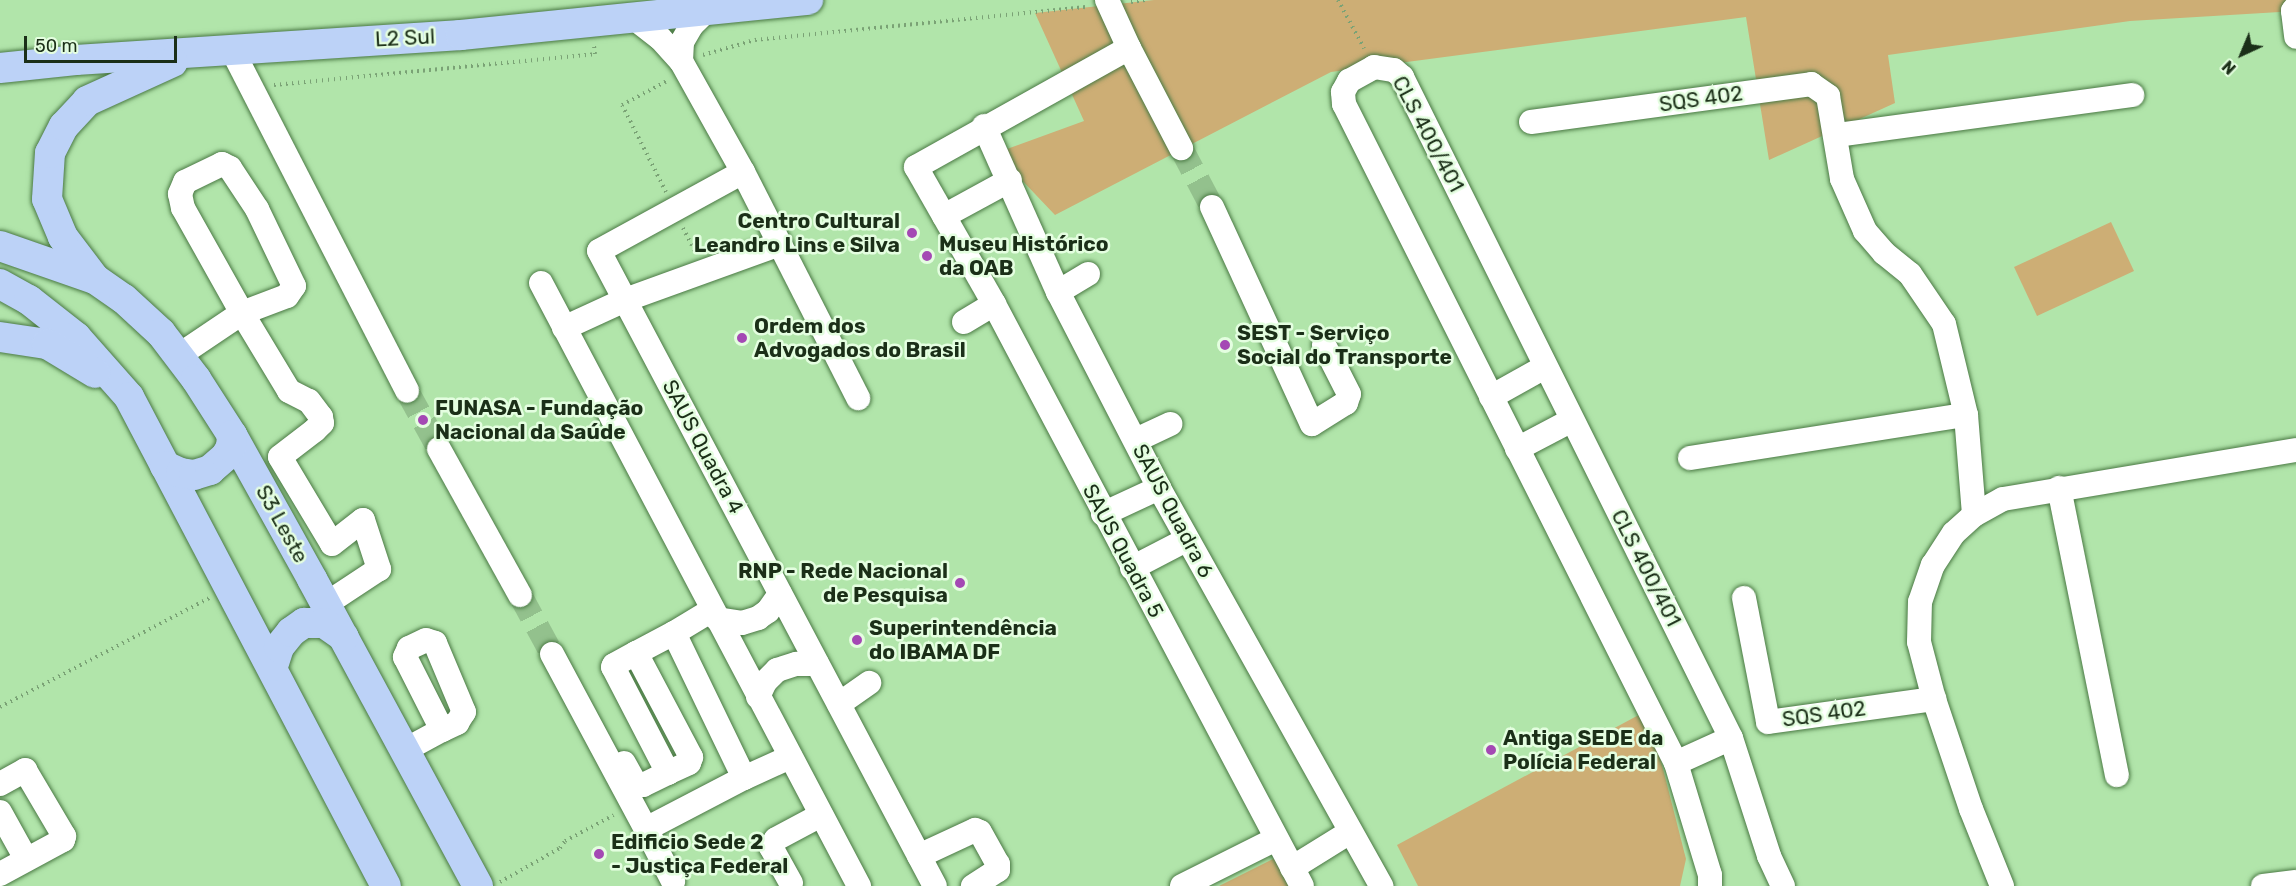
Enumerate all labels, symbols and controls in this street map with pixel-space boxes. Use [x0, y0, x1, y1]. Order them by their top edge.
scale bar [27, 24, 180, 62]
street label: L2 Sul [374, 24, 436, 52]
north arrow [2212, 24, 2272, 84]
text: 50 m [35, 35, 78, 57]
text: N [2218, 56, 2240, 78]
street label: CLS 400/401 [1387, 72, 1469, 196]
street label: SQS 402 [1658, 81, 1744, 117]
place label: Centro Cultural Leandro Lins e Silva [694, 208, 900, 258]
marker: Centro Cultural Leandro Lins e Silva [905, 226, 919, 240]
place label: Museu Histórico da OAB [939, 231, 1108, 281]
marker: Museu Histórico da OAB [920, 249, 934, 263]
place label: Ordem dos Advogados do Brasil [754, 313, 966, 363]
place label: SEST - Serviço Social do Transporte [1237, 320, 1452, 370]
marker: Ordem dos Advogados do Brasil [735, 331, 749, 345]
marker: SEST - Serviço Social do Transporte [1218, 338, 1232, 352]
street label: SAUS Quadra 4 [657, 376, 749, 518]
place label: FUNASA - Fundação Nacional da Saúde [435, 395, 644, 445]
marker: FUNASA - Fundação Nacional da Saúde [416, 413, 430, 427]
street label: SAUS Quadra 6 [1127, 440, 1219, 582]
street label: SAUS Quadra 5 [1077, 480, 1169, 622]
street label: S3 Leste [250, 481, 314, 567]
street label: CLS 400/401 [1606, 505, 1686, 631]
place label: RNP - Rede Nacional de Pesquisa [738, 558, 948, 608]
marker: RNP - Rede Nacional de Pesquisa [953, 576, 967, 590]
place label: Superintendência do IBAMA DF [869, 615, 1057, 665]
marker: Superintendência do IBAMA DF [850, 633, 864, 647]
street label: SQS 402 [1781, 696, 1867, 732]
place label: Antiga SEDE da Polícia Federal [1503, 725, 1663, 775]
marker: Antiga SEDE da Polícia Federal [1484, 743, 1498, 757]
place label: Edificio Sede 2 - Justiça Federal [611, 829, 788, 879]
marker: Edificio Sede 2 - Justiça Federal [592, 847, 606, 861]

